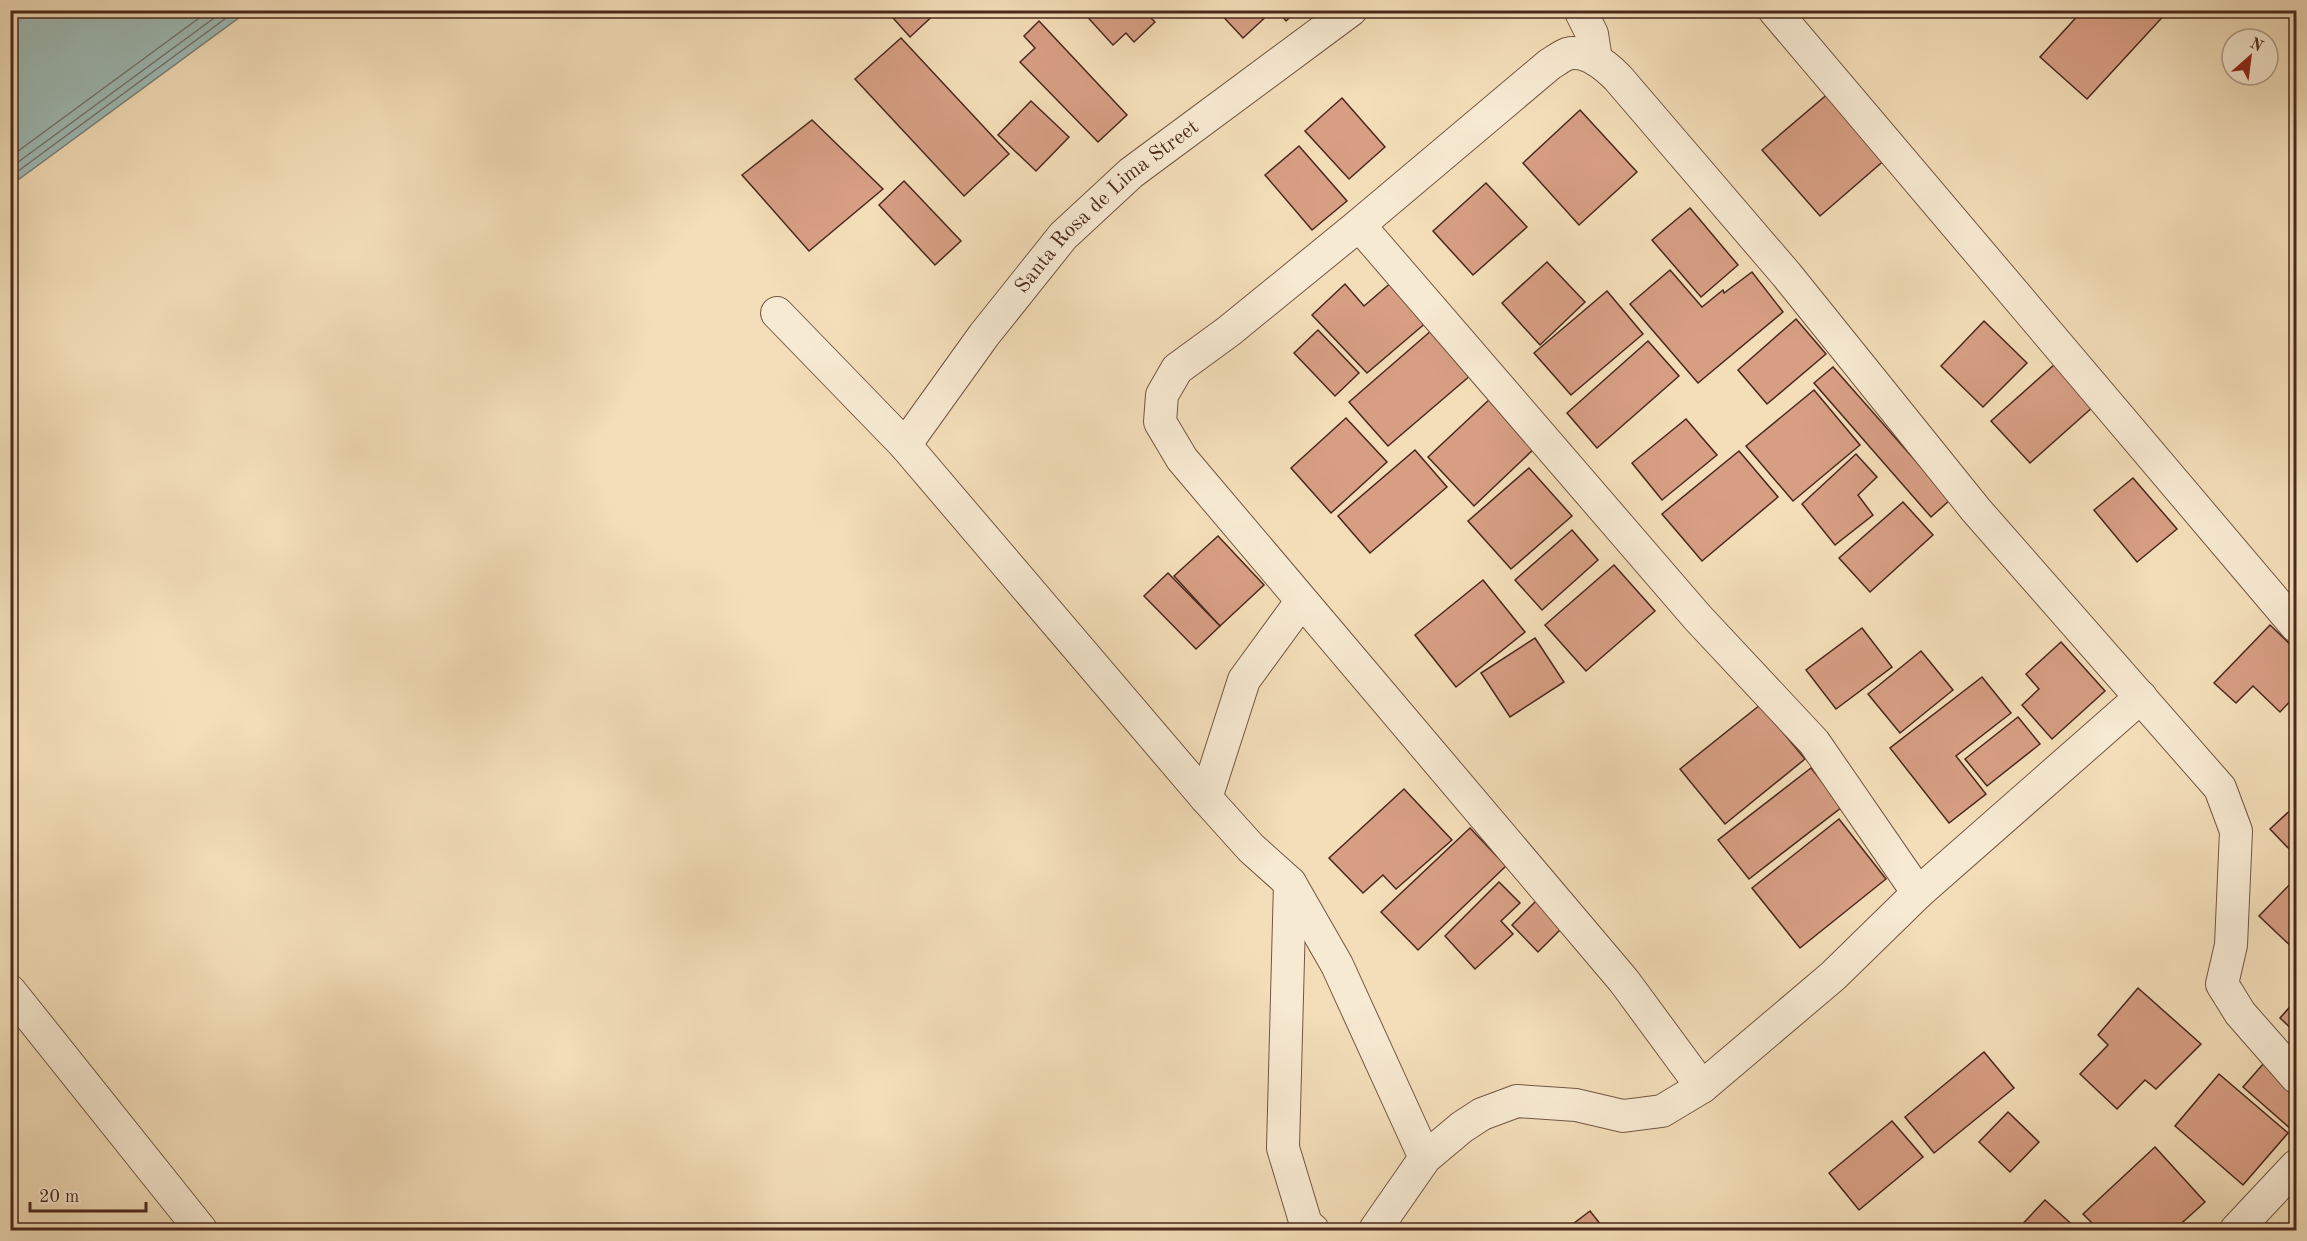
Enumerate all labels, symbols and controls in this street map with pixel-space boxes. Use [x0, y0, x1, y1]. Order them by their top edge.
north arrow [2220, 27, 2280, 87]
text: N [2247, 36, 2266, 56]
street label: Santa Rosa de Lima Street [1011, 116, 1203, 297]
scale bar [30, 1175, 146, 1213]
text: 20 m [39, 1188, 79, 1206]

